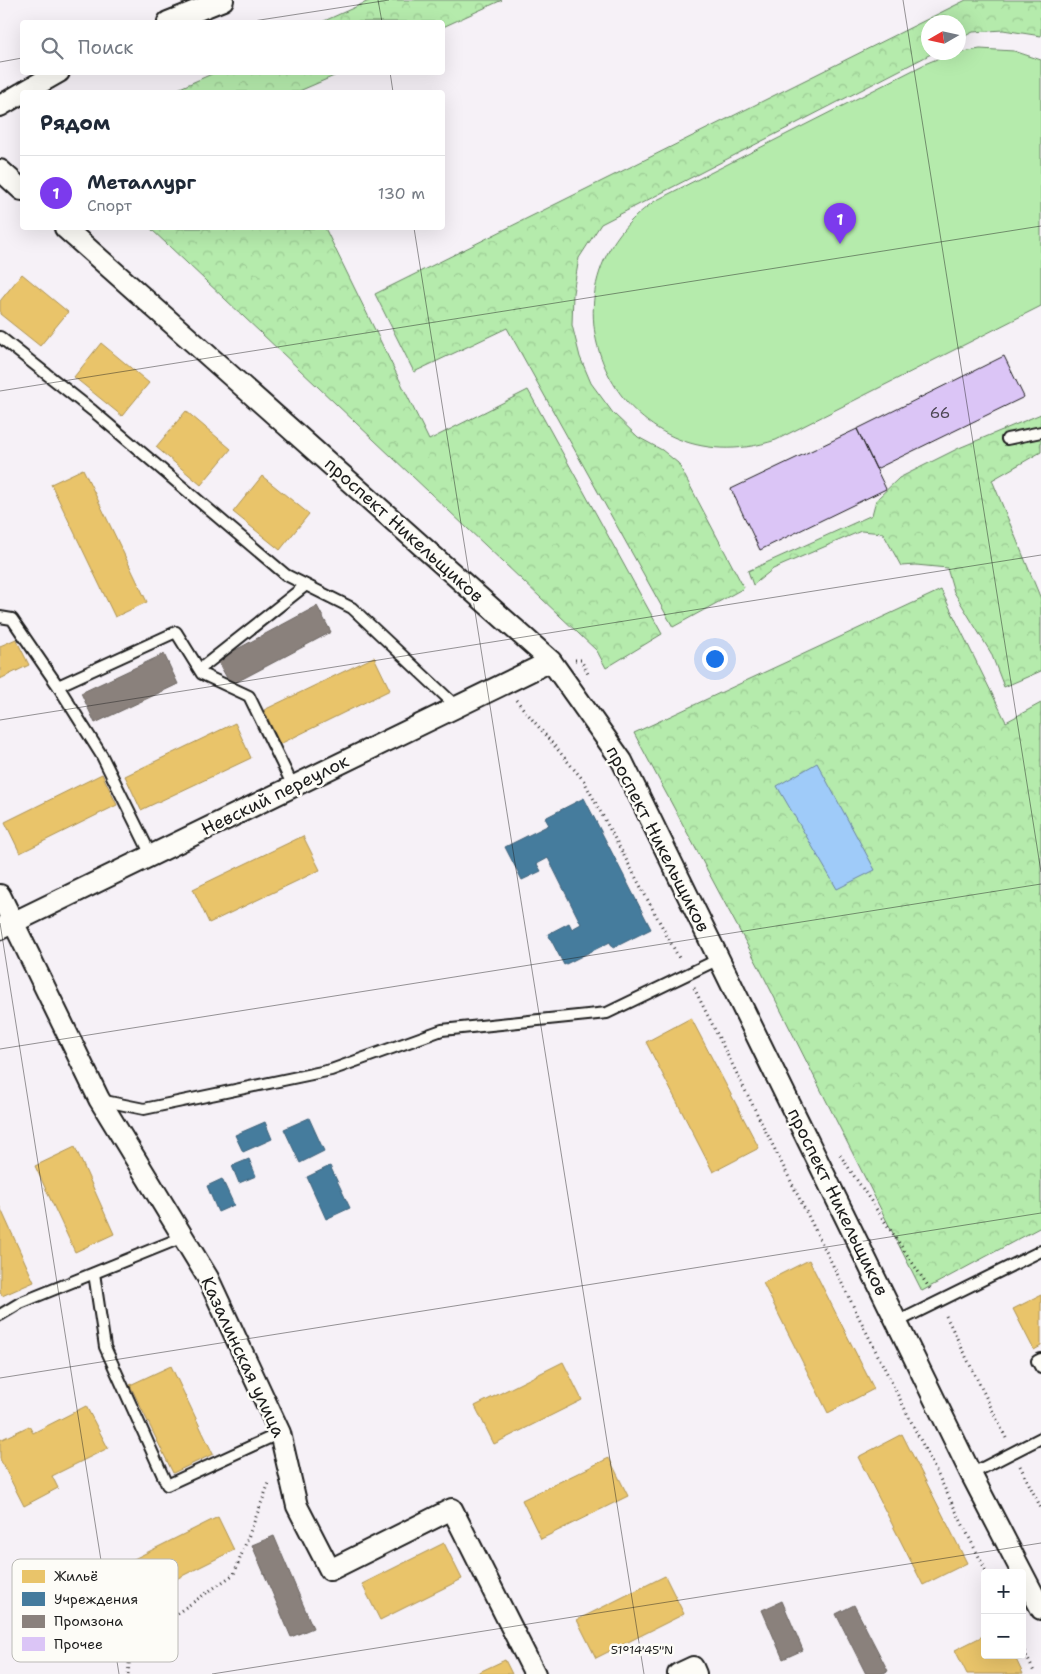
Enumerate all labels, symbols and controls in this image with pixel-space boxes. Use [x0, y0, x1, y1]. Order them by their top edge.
north arrow [921, 15, 966, 60]
search box [20, 20, 445, 75]
icon: search [38, 34, 66, 62]
text: Поиск [78, 35, 133, 60]
text: Рядом [40, 109, 110, 137]
text: Металлург [87, 170, 196, 195]
text: 1 [52, 183, 60, 204]
text: 130 m [378, 183, 425, 204]
text: Спорт [87, 195, 132, 216]
pin: 1 [824, 203, 856, 244]
house number: 66 [930, 403, 950, 423]
street label: проспект Никельщиков [319, 452, 489, 608]
your location [702, 646, 728, 672]
street label: проспект Никельщиков [601, 742, 715, 936]
street label: Невский переулок [197, 749, 353, 841]
street label: проспект Никельщиков [782, 1104, 894, 1300]
street label: Казалинская улица [195, 1273, 291, 1441]
legend [12, 1559, 178, 1662]
text: Жильё [54, 1567, 98, 1585]
map controls [981, 1569, 1026, 1659]
button: + [981, 1569, 1026, 1614]
text: Учреждения [54, 1590, 138, 1608]
text: Промзона [54, 1612, 123, 1630]
button: − [981, 1614, 1026, 1659]
text: Прочее [54, 1635, 103, 1653]
text: 51°14'45"N [611, 1642, 673, 1658]

